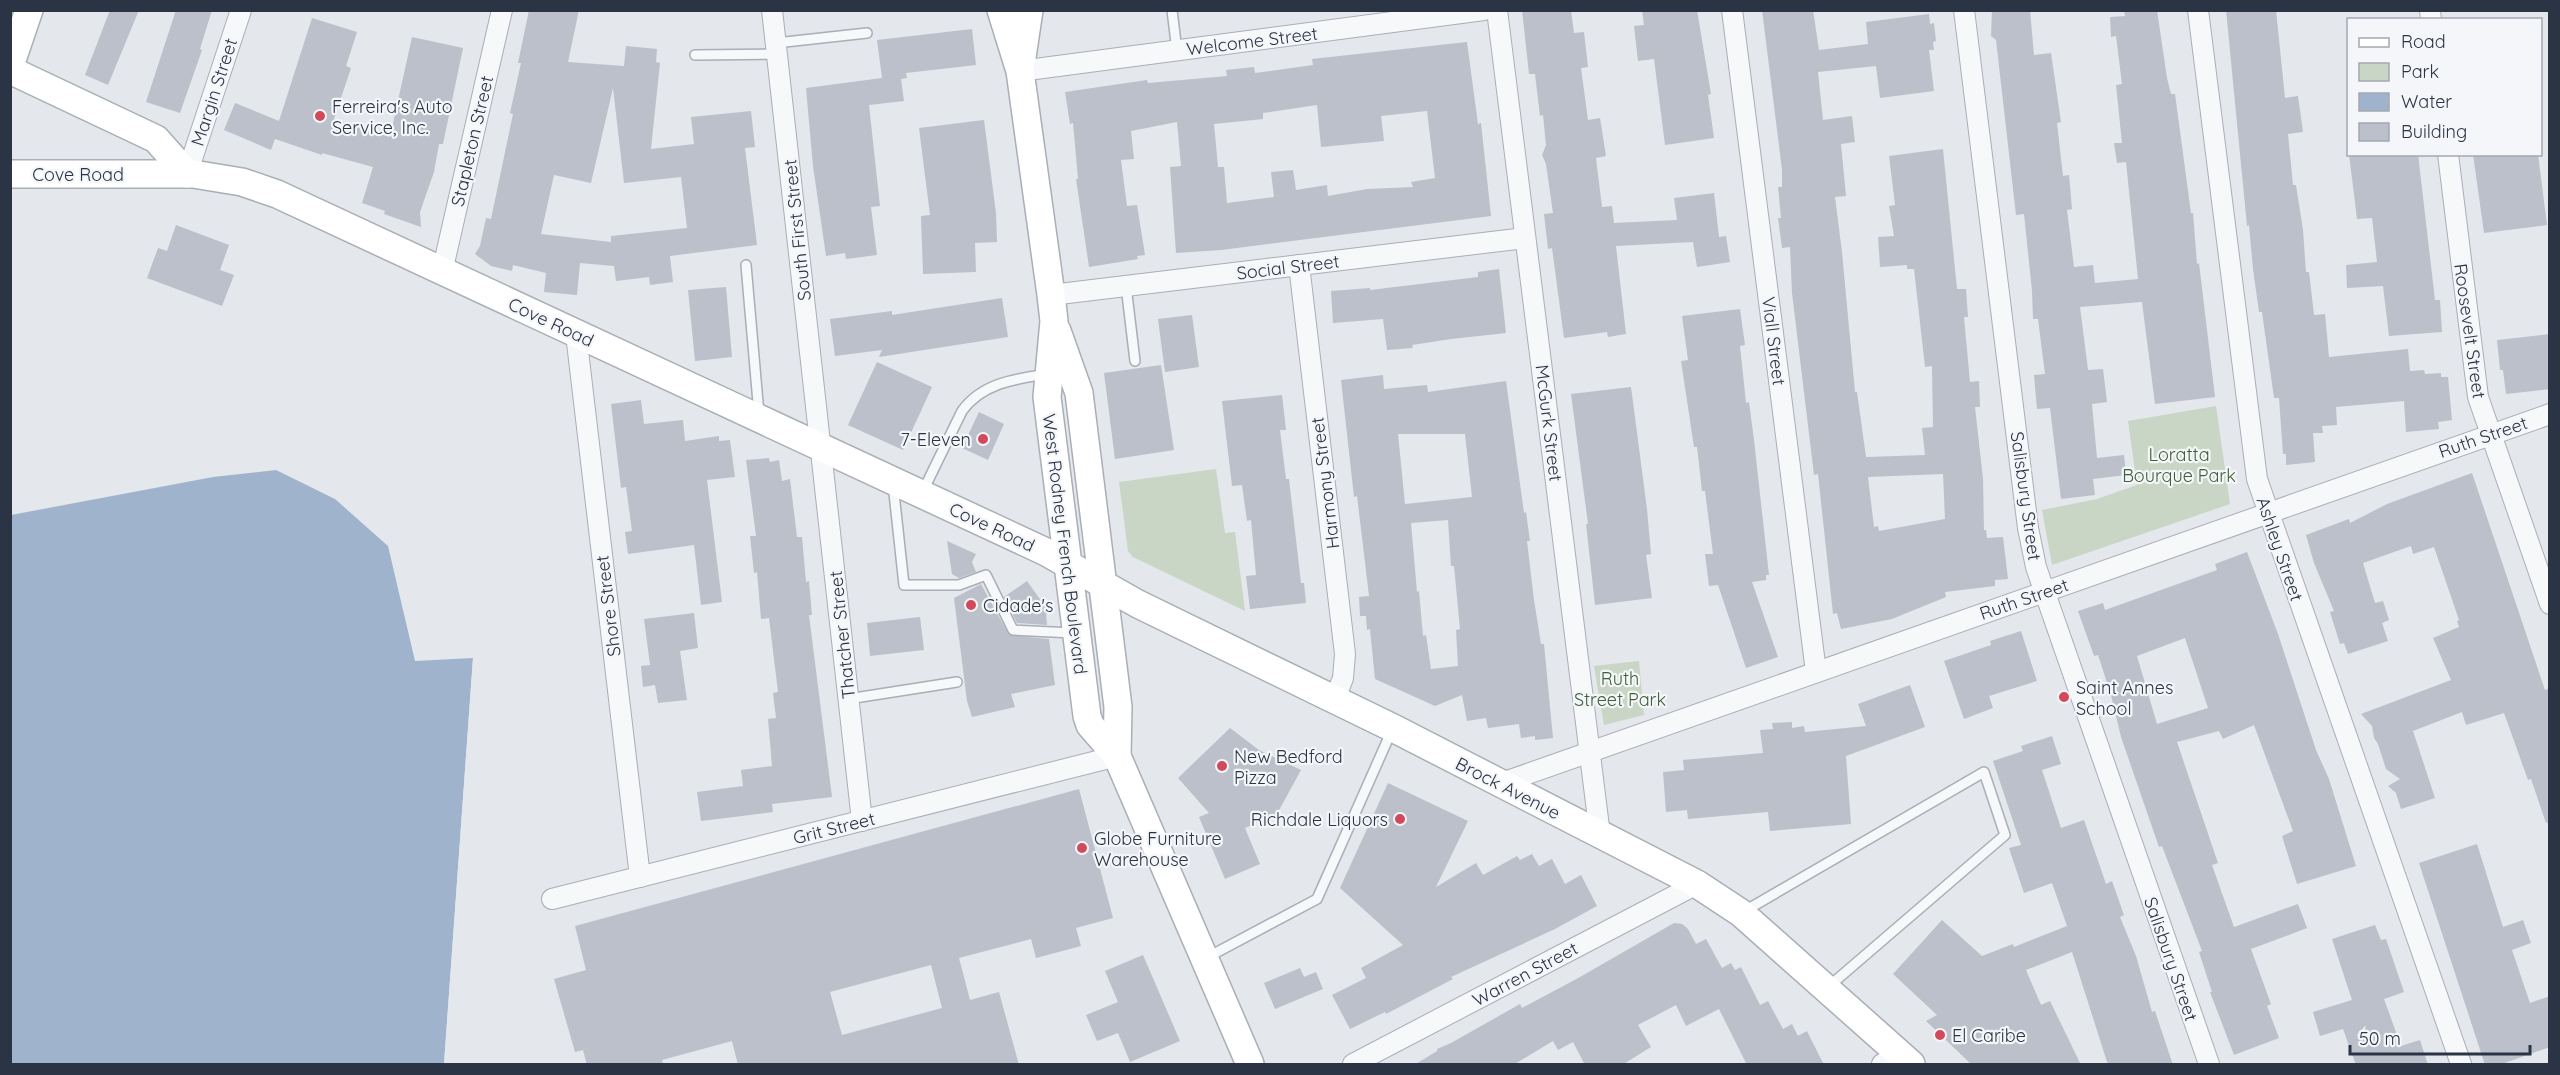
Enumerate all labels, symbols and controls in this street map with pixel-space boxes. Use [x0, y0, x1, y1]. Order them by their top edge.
legend [2347, 18, 2542, 156]
street label: Welcome Street [1185, 22, 1319, 60]
text: Road [2401, 30, 2446, 53]
street label: Margin Street [186, 35, 242, 149]
text: Park [2401, 60, 2439, 83]
street label: Stapleton Street [446, 73, 498, 209]
text: Water [2401, 90, 2452, 113]
place label: Ferreira's Auto Service, Inc. [332, 95, 453, 139]
marker: Ferreira's Auto Service, Inc. [313, 109, 327, 123]
text: Building [2401, 120, 2467, 143]
street label: South First Street [778, 158, 816, 302]
street label: Cove Road [32, 163, 124, 186]
street label: Social Street [1235, 249, 1341, 285]
street label: Roosevelt Street [2449, 262, 2491, 400]
street label: Cove Road [505, 292, 597, 352]
street label: Viall Street [1757, 295, 1791, 387]
street label: McGurk Street [1530, 363, 1568, 483]
street label: Ruth Street [2435, 411, 2531, 463]
street label: West Rodney French Boulevard [1038, 412, 1092, 676]
street label: Harmony Street [1305, 416, 1345, 550]
place label: 7-Eleven [900, 428, 971, 451]
street label: Salisbury Street [2006, 430, 2046, 562]
marker: 7-Eleven [976, 432, 990, 446]
park label: Loratta Bourque Park [2122, 443, 2236, 487]
street label: Ashley Street [2251, 494, 2309, 604]
street label: Cove Road [946, 497, 1038, 557]
street label: Shore Street [590, 554, 626, 658]
street label: Thatcher Street [824, 570, 860, 700]
street label: Ruth Street [1976, 573, 2072, 625]
place label: Cidade's [983, 594, 1053, 617]
marker: Cidade's [964, 598, 978, 612]
park label: Ruth Street Park [1574, 667, 1666, 711]
place label: Saint Annes School [2076, 676, 2173, 720]
marker: Saint Annes School [2057, 690, 2071, 704]
place label: New Bedford Pizza [1234, 745, 1343, 789]
street label: Brock Avenue [1452, 752, 1564, 824]
marker: New Bedford Pizza [1215, 759, 1229, 773]
street label: Grit Street [791, 807, 877, 849]
place label: Richdale Liquors [1251, 808, 1388, 831]
marker: Richdale Liquors [1393, 812, 1407, 826]
place label: Globe Furniture Warehouse [1094, 827, 1222, 871]
marker: Globe Furniture Warehouse [1075, 841, 1089, 855]
street label: Salisbury Street [2139, 894, 2203, 1024]
street label: Warren Street [1468, 937, 1582, 1011]
scale bar [2350, 1018, 2530, 1056]
place label: El Caribe [1952, 1024, 2026, 1047]
text: 50 m [2359, 1027, 2401, 1050]
marker: El Caribe [1933, 1028, 1947, 1042]

